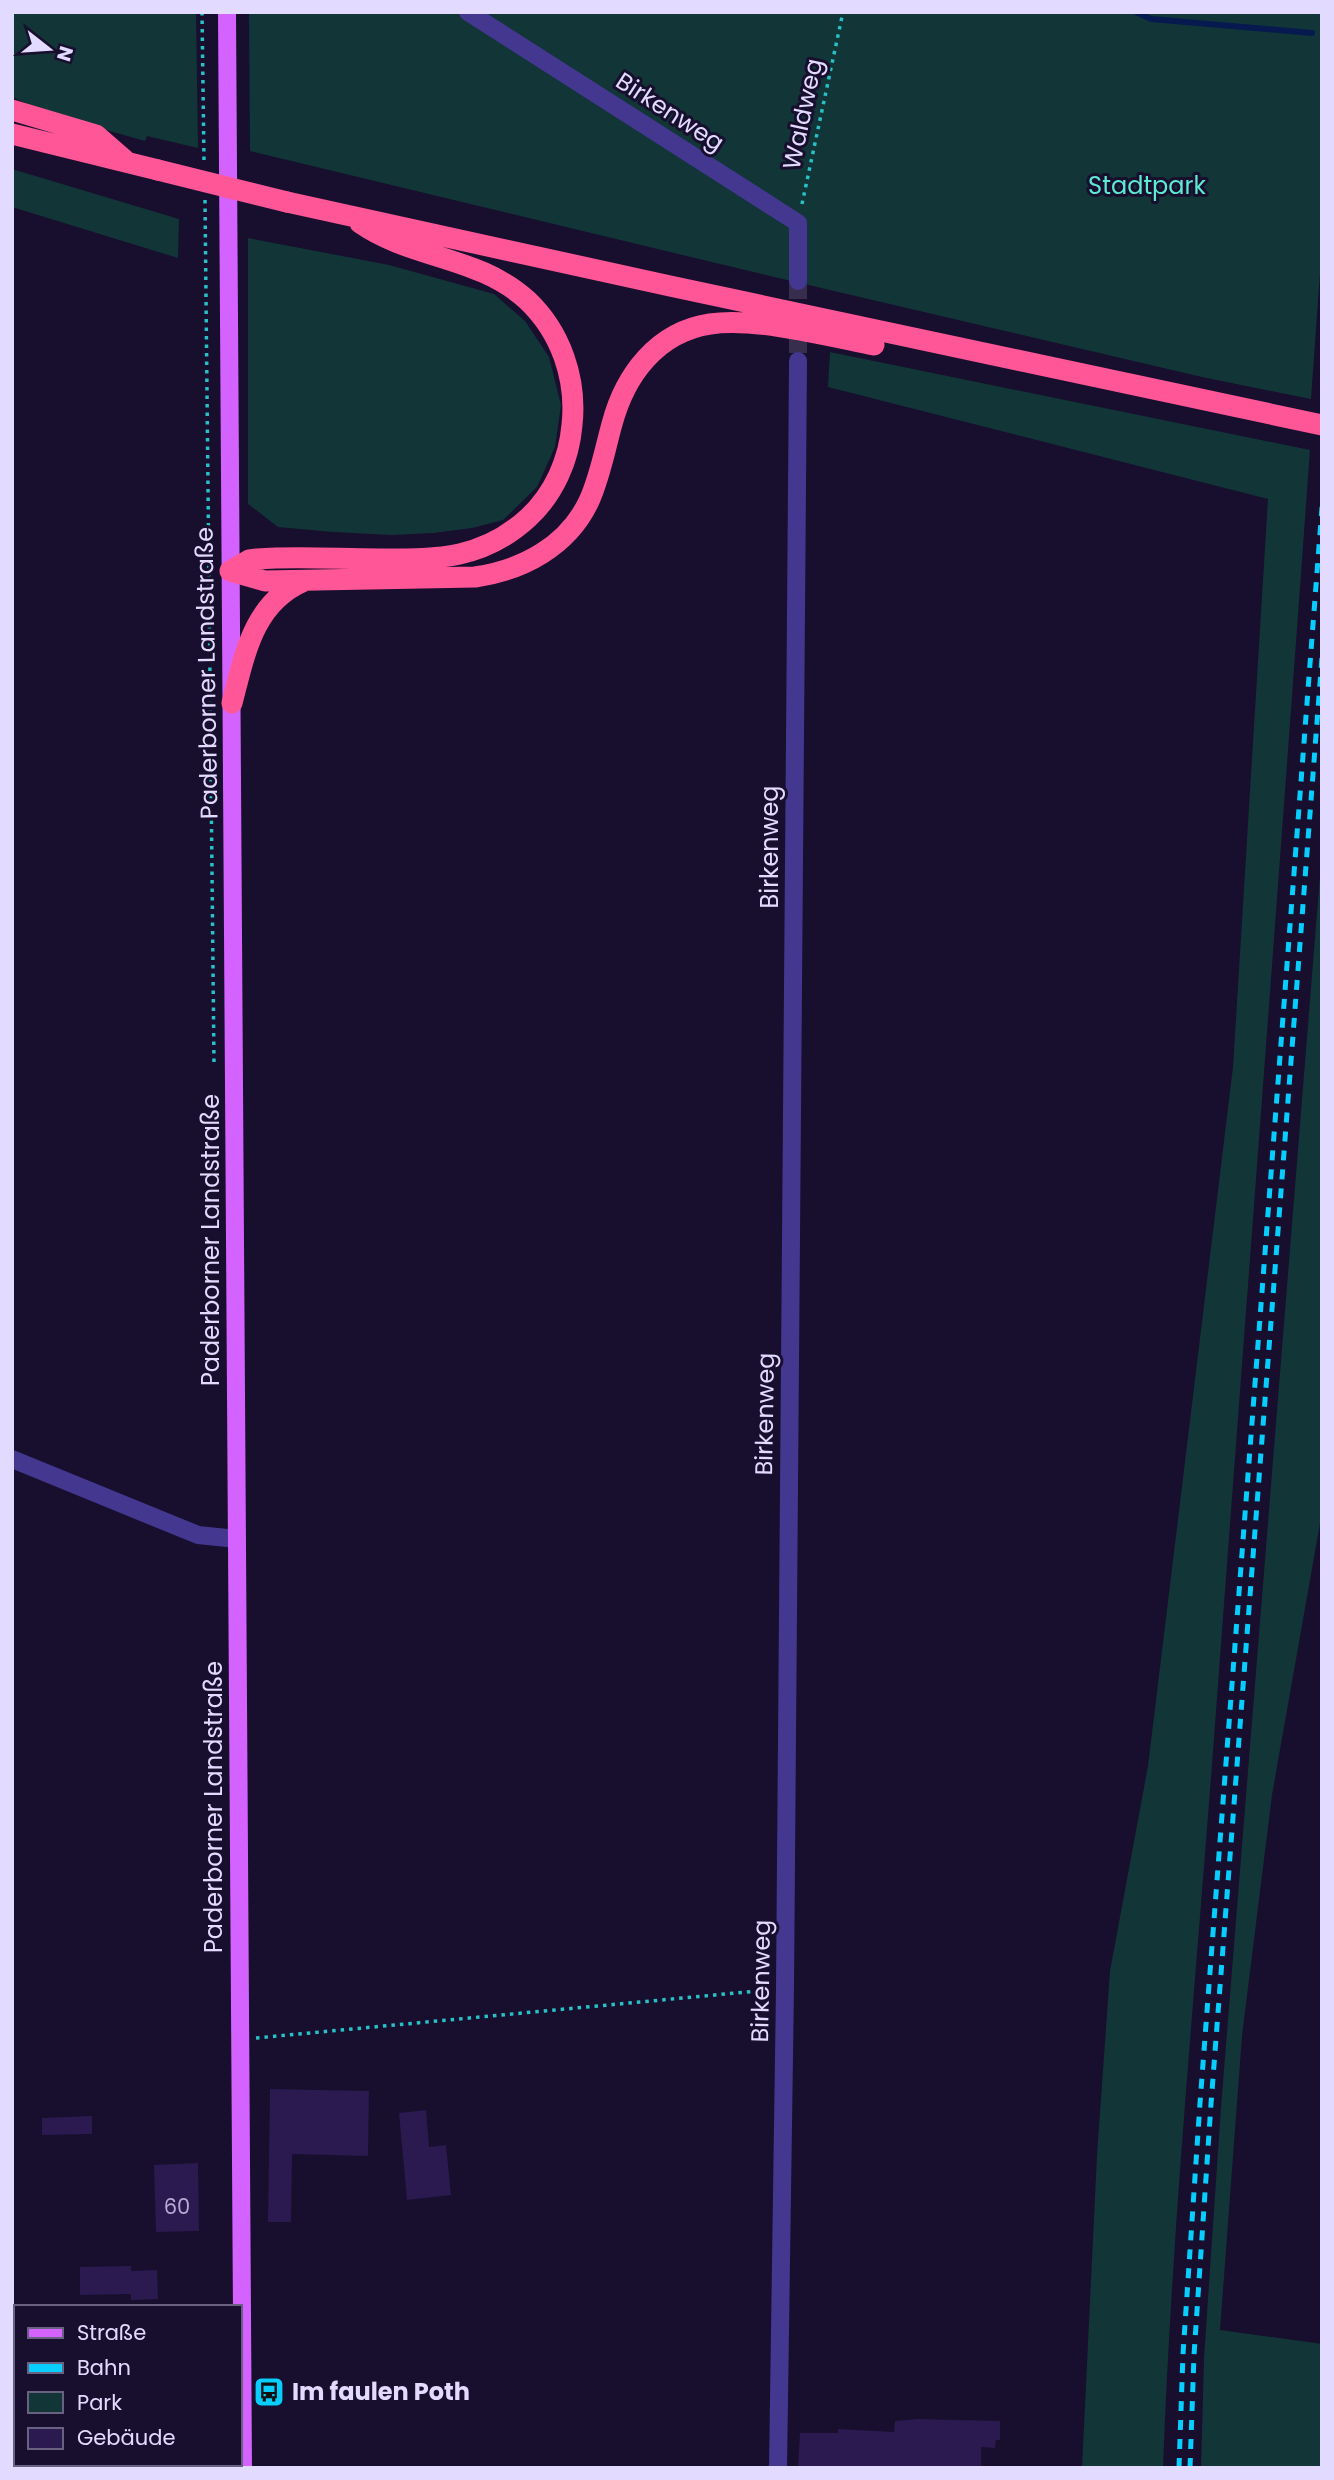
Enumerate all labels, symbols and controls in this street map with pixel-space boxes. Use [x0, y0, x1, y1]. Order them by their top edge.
north arrow [14, 14, 84, 84]
text: N [50, 43, 80, 65]
street label: Waldweg [775, 55, 830, 172]
street label: Birkenweg [610, 64, 731, 159]
park label: Stadtpark [1088, 169, 1207, 202]
street label: Paderborner Landstraße [187, 527, 226, 819]
street label: Birkenweg [753, 786, 786, 908]
street label: Paderborner Landstraße [194, 1094, 227, 1386]
street label: Birkenweg [747, 1352, 782, 1476]
street label: Paderborner Landstraße [197, 1661, 230, 1953]
street label: Birkenweg [743, 1919, 778, 2043]
house number: 60 [164, 2192, 190, 2221]
legend [14, 2305, 242, 2466]
text: Straße [77, 2318, 146, 2347]
text: Bahn [77, 2353, 131, 2382]
bus stop icon: Im faulen Poth [252, 2375, 286, 2409]
place label: Im faulen Poth [292, 2375, 470, 2408]
text: Park [77, 2388, 122, 2417]
text: Gebäude [77, 2423, 175, 2452]

